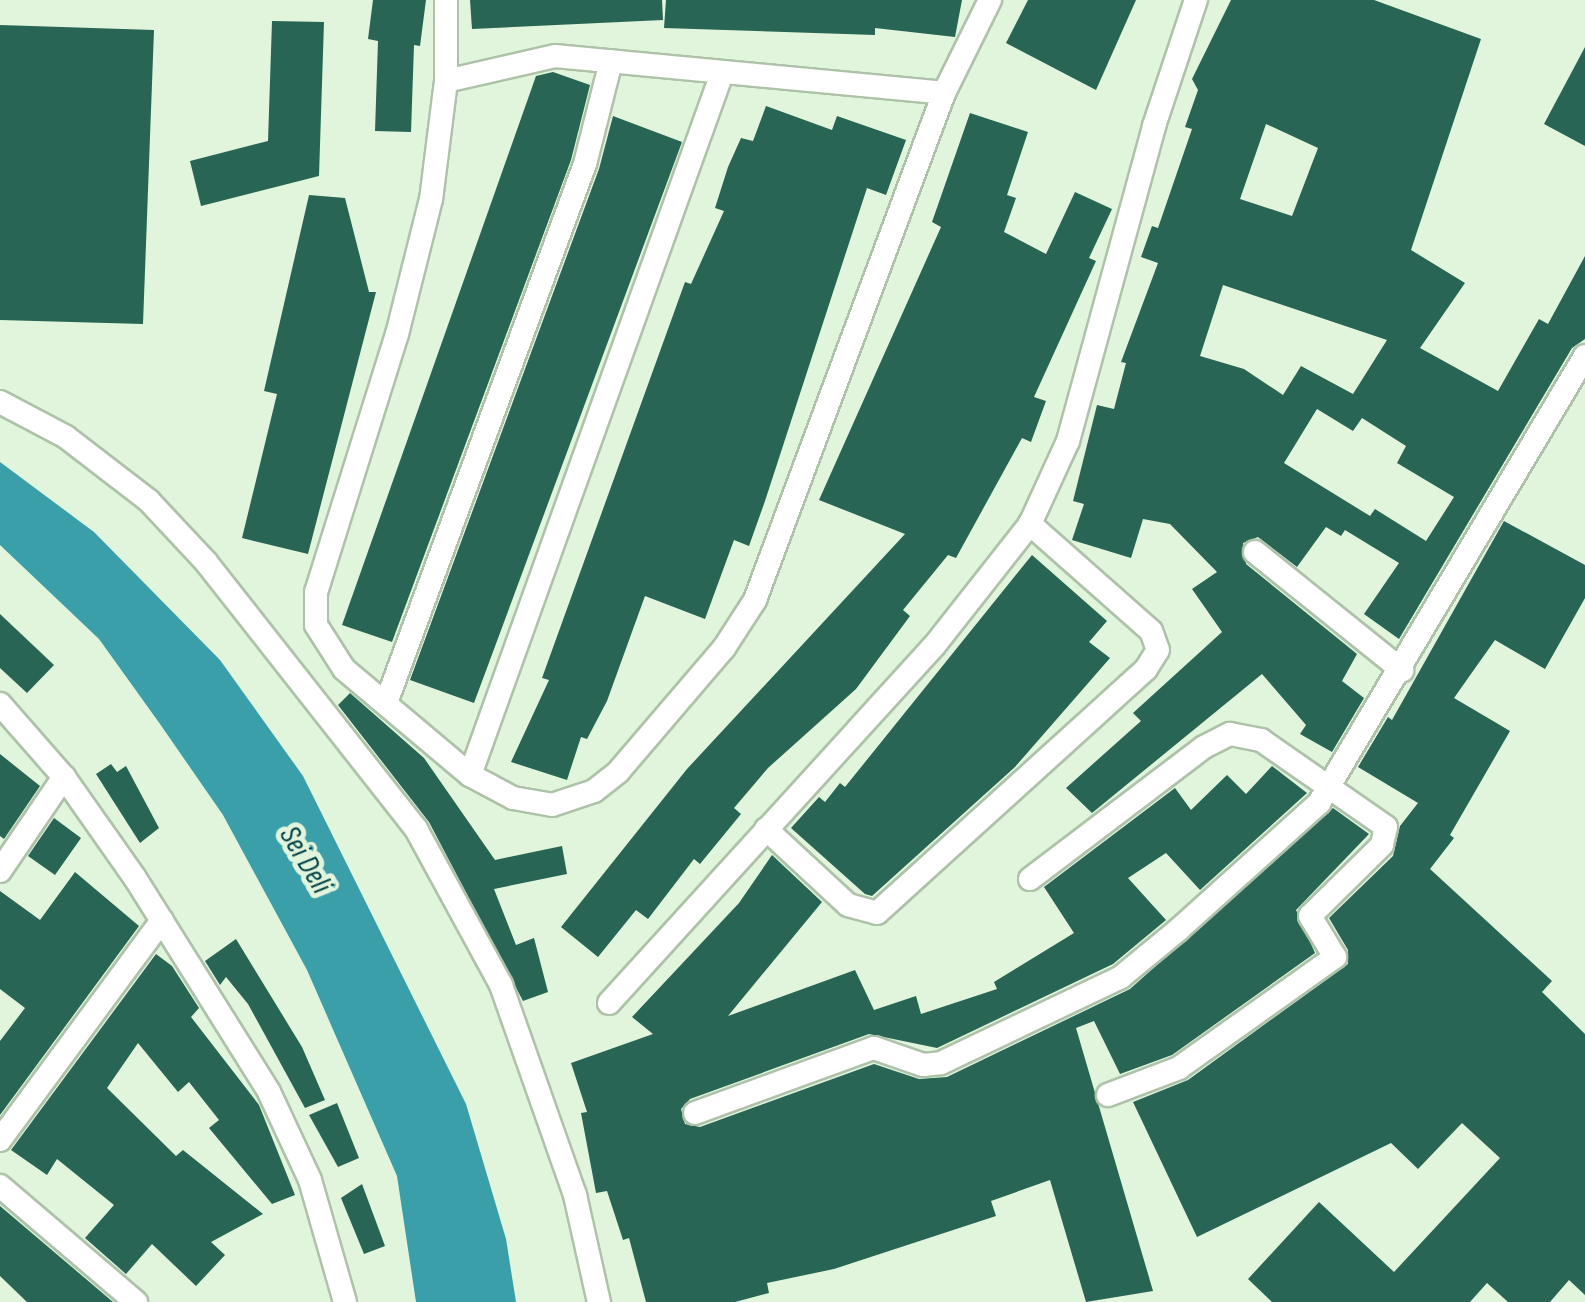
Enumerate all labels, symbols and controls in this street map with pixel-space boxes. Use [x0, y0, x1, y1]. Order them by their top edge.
water label: Sei Deli [271, 820, 339, 900]

